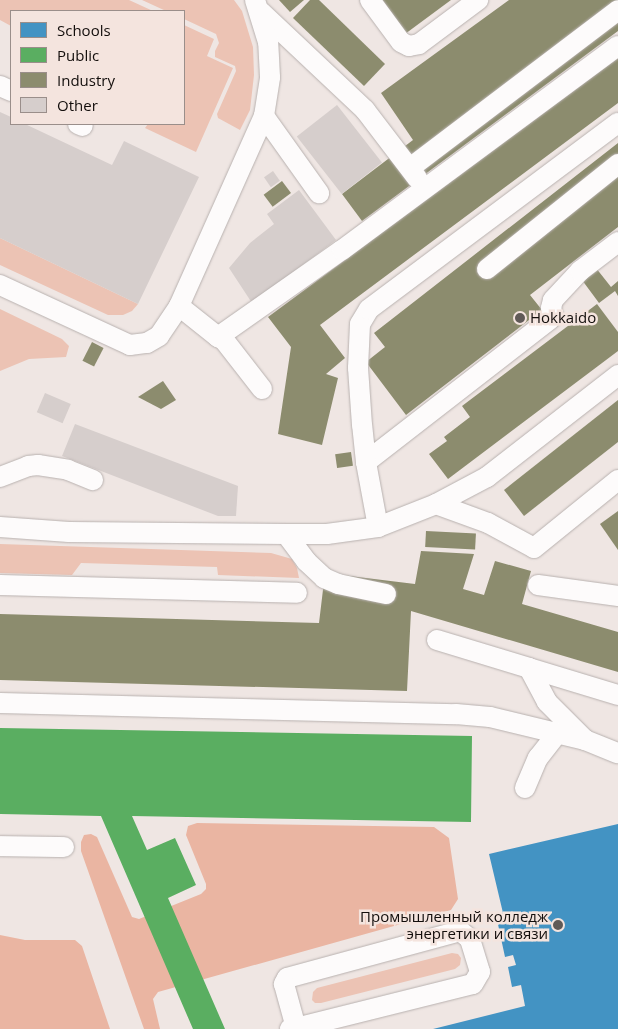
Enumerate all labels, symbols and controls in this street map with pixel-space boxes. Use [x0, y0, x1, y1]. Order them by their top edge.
legend [10, 10, 185, 125]
text: Schools [57, 20, 111, 40]
text: Public [57, 45, 99, 65]
text: Industry [57, 70, 115, 90]
text: Other [57, 95, 98, 115]
place label: Hokkaido [530, 309, 596, 327]
marker: Hokkaido [514, 312, 526, 324]
place label: Промышленный колледж энергетики и связи [360, 907, 548, 942]
marker: Промышленный колледж энергетики и связи [552, 919, 564, 931]

